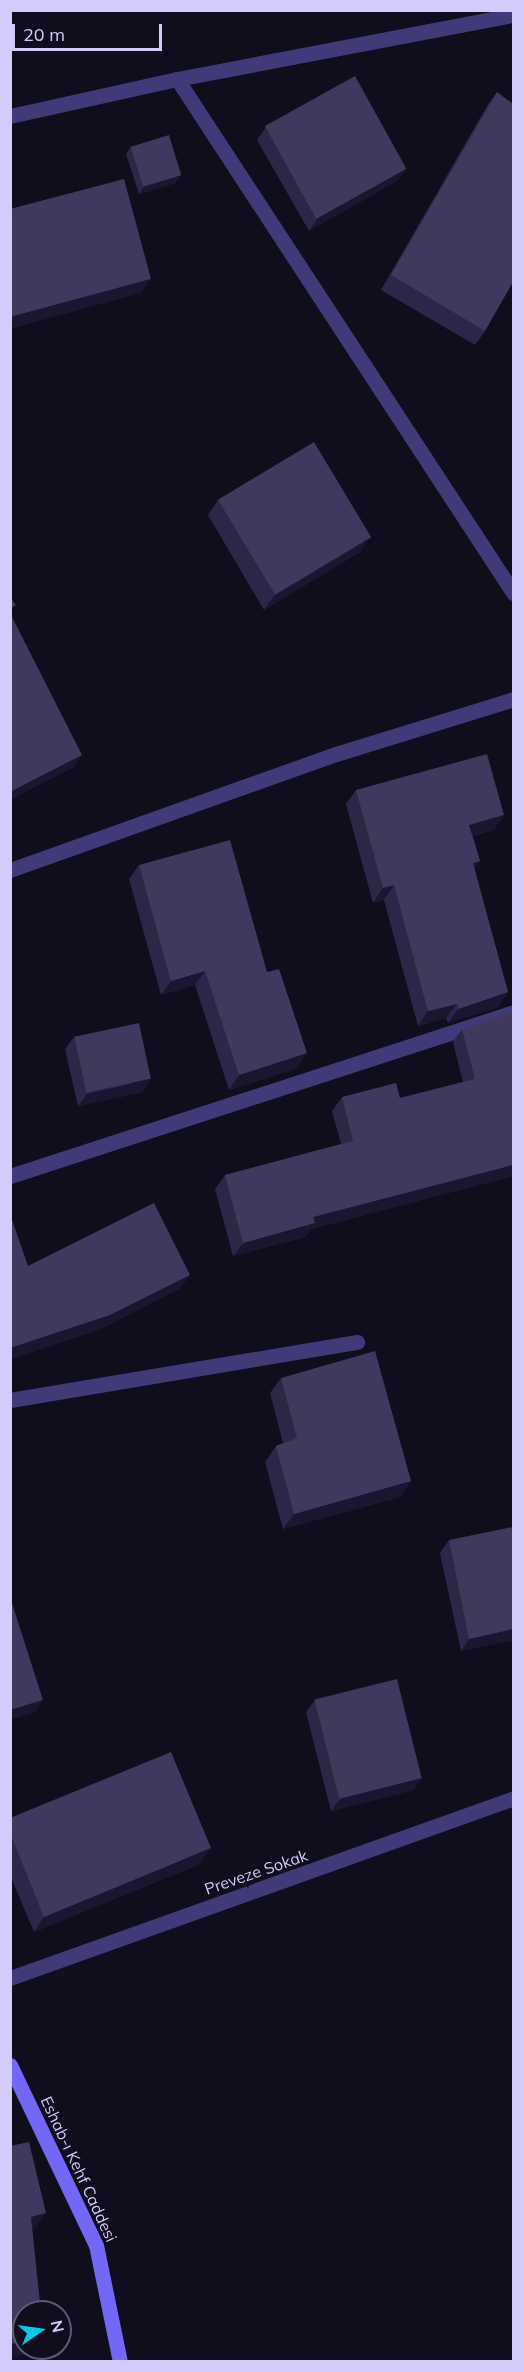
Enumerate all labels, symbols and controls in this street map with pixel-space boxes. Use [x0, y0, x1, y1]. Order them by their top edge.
scale bar [15, 12, 165, 50]
text: 20 m [23, 23, 65, 46]
street label: Preveze Sokak [202, 1845, 310, 1899]
street label: Eshab-ı Kehf Caddesi [37, 2093, 121, 2245]
north arrow [12, 2300, 72, 2360]
text: N [46, 2318, 69, 2335]

